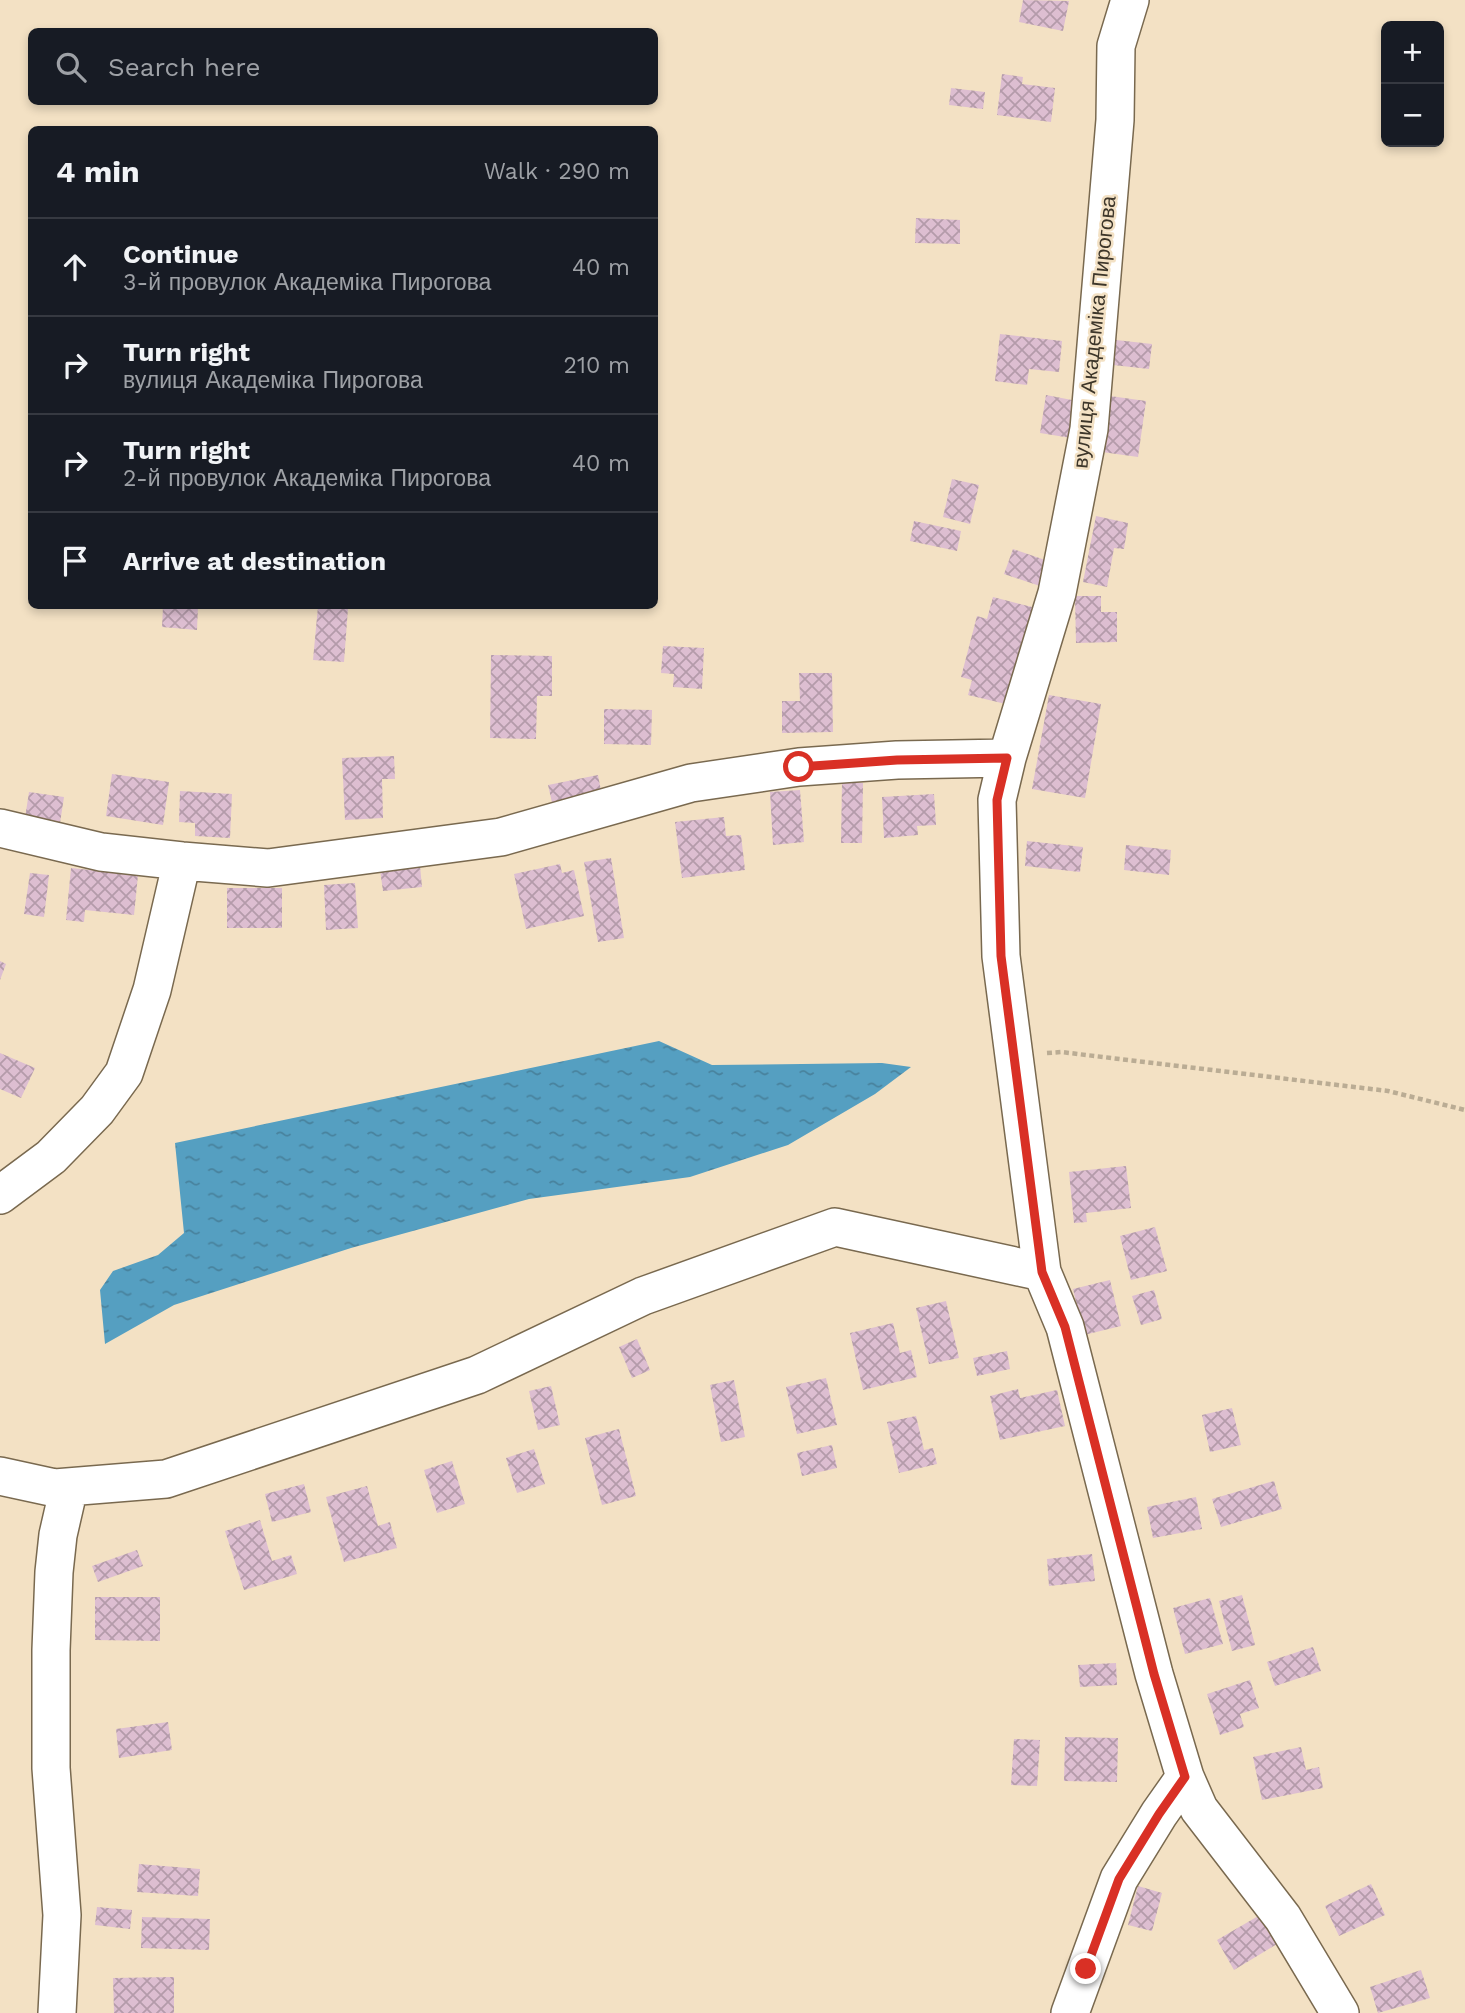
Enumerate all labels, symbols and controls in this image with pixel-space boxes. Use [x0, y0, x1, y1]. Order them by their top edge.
map controls [1381, 21, 1444, 147]
button: + [1381, 21, 1444, 84]
search box [28, 28, 658, 105]
icon: search [52, 48, 90, 86]
text: Search here [108, 52, 260, 82]
button: − [1381, 84, 1444, 147]
text: 4 min [56, 154, 140, 189]
text: Walk · 290 m [484, 158, 630, 185]
street label: вулиця Академіка Пирогова [1067, 194, 1121, 469]
text: Continue [123, 239, 239, 269]
icon: ahead [56, 248, 94, 286]
text: 40 m [572, 254, 630, 281]
text: 3-й провулок Академіка Пирогова [123, 269, 491, 296]
text: Turn right [123, 337, 250, 367]
icon: right [56, 346, 94, 384]
text: 210 m [564, 352, 630, 379]
text: вулиця Академіка Пирогова [123, 367, 423, 394]
text: Turn right [123, 435, 250, 465]
icon: right [56, 444, 94, 482]
text: 40 m [572, 450, 630, 477]
text: 2-й провулок Академіка Пирогова [123, 465, 491, 492]
icon: arrive [56, 542, 94, 580]
text: Arrive at destination [123, 546, 386, 576]
route start [783, 751, 814, 782]
route end [1070, 1953, 1101, 1984]

